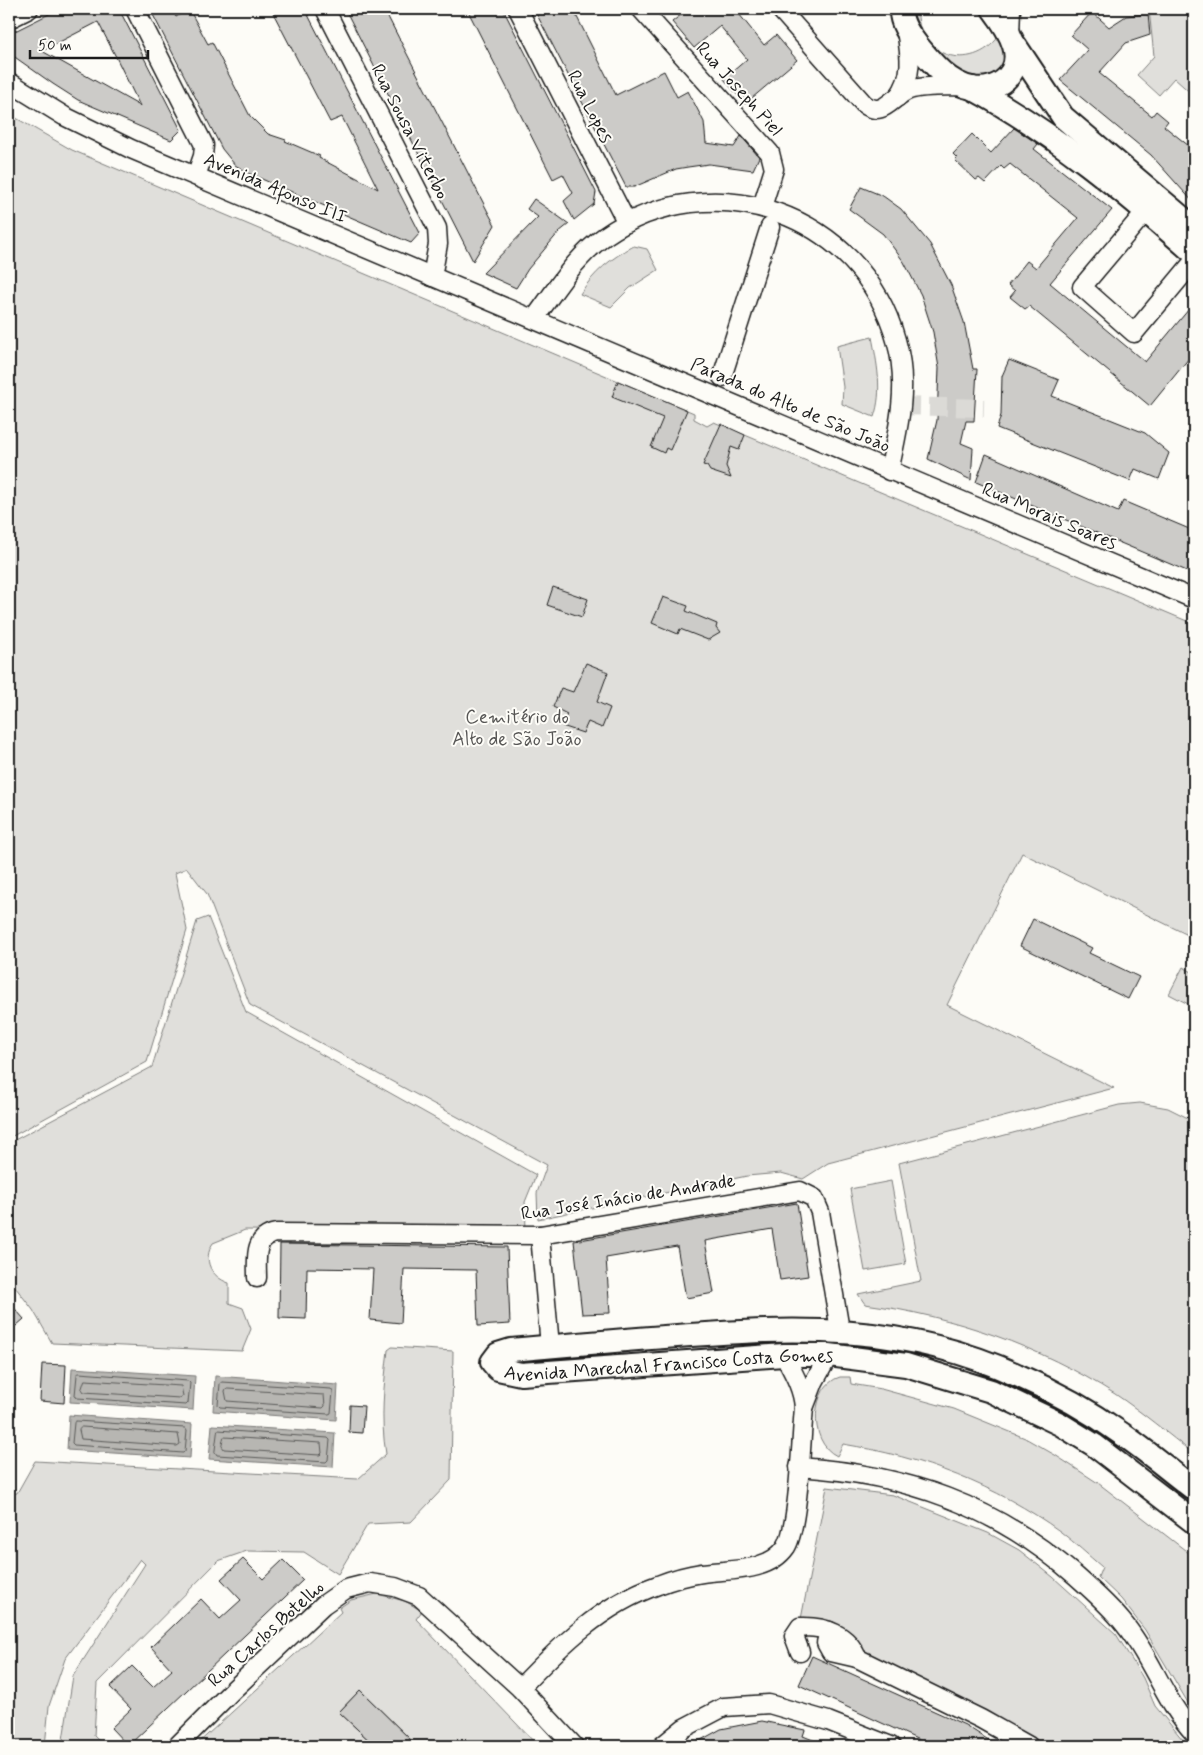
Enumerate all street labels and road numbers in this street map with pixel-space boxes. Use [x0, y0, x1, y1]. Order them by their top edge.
street label: Rua Joseph Piel [690, 36, 788, 142]
street label: Rua Sousa Viterbo [365, 60, 455, 204]
street label: Rua Lopes [561, 66, 619, 147]
street label: Avenida Afonso III [199, 147, 351, 233]
street label: Parada do Alto de São João [687, 352, 894, 459]
street label: Rua Morais Soares [978, 477, 1121, 556]
street label: Rua José Inácio de Andrade [519, 1168, 737, 1227]
street label: Avenida Marechal Francisco Costa Gomes [502, 1344, 835, 1389]
street label: Rua Carlos Botelho [203, 1575, 330, 1693]

